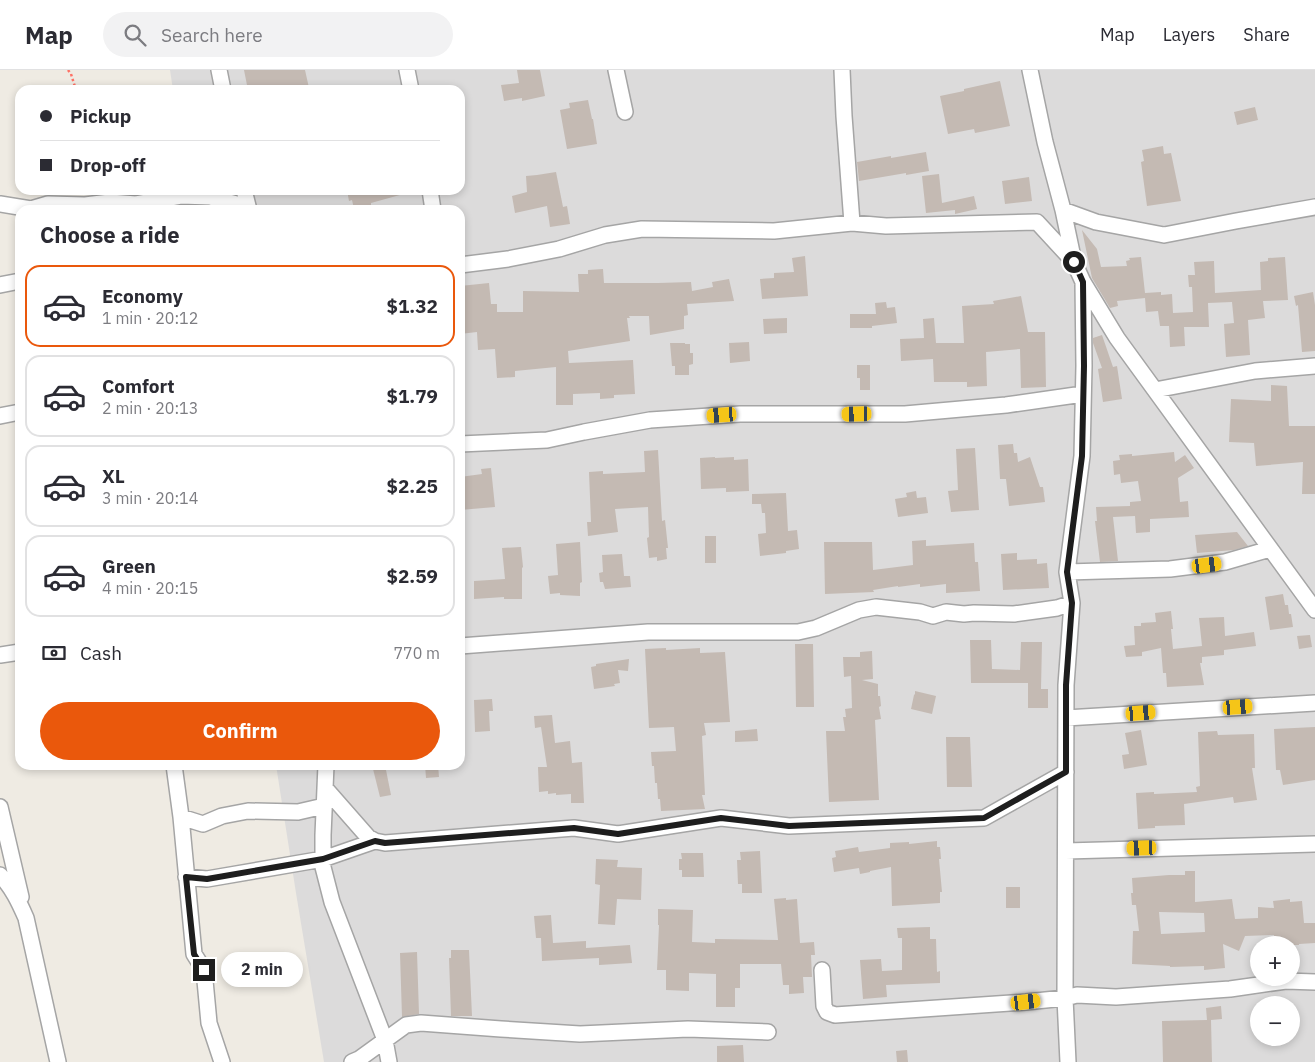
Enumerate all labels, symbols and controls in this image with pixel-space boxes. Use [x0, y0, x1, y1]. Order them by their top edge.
search box [103, 12, 453, 57]
text: Map [25, 19, 73, 51]
icon: search [121, 21, 149, 49]
text: Search here [161, 23, 263, 47]
text: Map [1100, 23, 1135, 46]
text: Layers [1163, 23, 1215, 46]
text: Share [1243, 23, 1290, 46]
text: Pickup [70, 104, 131, 128]
text: Drop-off [70, 153, 146, 177]
text: Choose a ride [40, 220, 180, 249]
route start [1063, 251, 1085, 273]
icon: car [42, 284, 87, 329]
text: Economy [102, 284, 183, 308]
text: $1.32 [386, 294, 438, 318]
text: 1 min · 20:12 [102, 308, 198, 328]
icon: car [42, 374, 87, 419]
text: Comfort [102, 374, 175, 398]
text: $1.79 [386, 384, 438, 408]
text: 2 min · 20:13 [102, 398, 198, 418]
car [706, 406, 737, 424]
car [841, 406, 872, 422]
icon: car [42, 464, 87, 509]
text: XL [102, 464, 125, 488]
text: $2.25 [386, 474, 438, 498]
text: 3 min · 20:14 [102, 488, 198, 508]
icon: car [42, 554, 87, 599]
text: Green [102, 554, 156, 578]
car [1191, 556, 1222, 574]
text: $2.59 [386, 564, 438, 588]
text: 4 min · 20:15 [102, 578, 198, 598]
icon: cash [40, 639, 68, 667]
text: Cash [80, 641, 122, 665]
text: 770 m [393, 643, 440, 663]
car [1222, 698, 1253, 716]
button: Confirm [40, 702, 440, 760]
car [1125, 704, 1156, 722]
car [1126, 840, 1157, 856]
map controls [1250, 936, 1300, 1046]
button: + [1250, 936, 1300, 986]
callout: 2 min [222, 952, 304, 988]
route end [193, 959, 215, 981]
text: 2 min [241, 959, 283, 979]
car [1010, 993, 1041, 1011]
button: − [1250, 996, 1300, 1046]

